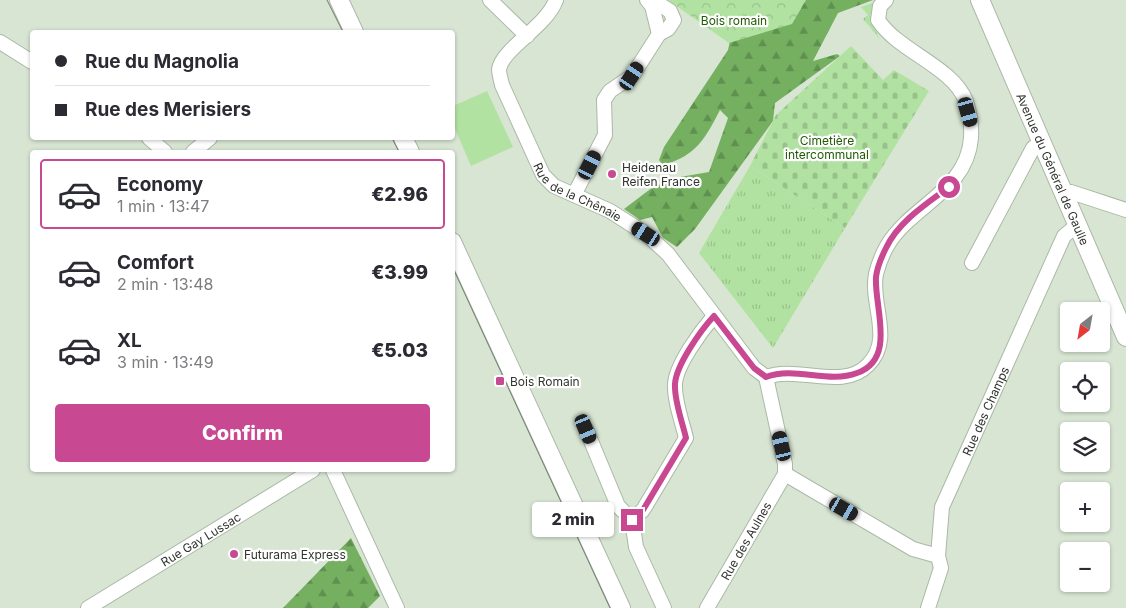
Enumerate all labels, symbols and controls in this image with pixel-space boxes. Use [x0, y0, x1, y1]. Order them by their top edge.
park label: Bois romain [701, 13, 767, 28]
text: Rue du Magnolia [85, 50, 239, 73]
car [617, 59, 646, 93]
street label: Avenue du Général de Gaulle [1014, 90, 1093, 247]
car [956, 96, 979, 128]
text: Rue des Merisiers [85, 98, 251, 121]
park label: Cimetière intercommunal [785, 133, 869, 162]
car [576, 148, 603, 182]
street label: Rue de la Chênaie [531, 160, 625, 224]
place label: Heidenau Reifen France [622, 160, 700, 189]
marker: Heidenau Reifen France [606, 168, 618, 180]
icon: car [57, 172, 102, 217]
text: Economy [117, 173, 203, 196]
route start [938, 176, 960, 198]
text: €2.96 [371, 183, 428, 206]
text: 1 min · 13:47 [117, 196, 209, 216]
car [629, 220, 662, 248]
icon: car [57, 250, 102, 295]
text: Comfort [117, 251, 194, 274]
text: €3.99 [371, 261, 428, 284]
text: 2 min · 13:48 [117, 274, 213, 294]
north arrow [1060, 302, 1110, 352]
map controls [1060, 302, 1110, 592]
icon: car [57, 328, 102, 373]
text: XL [117, 329, 142, 352]
text: €5.03 [371, 339, 428, 362]
text: 3 min · 13:49 [117, 352, 214, 372]
button: locate [1060, 362, 1110, 412]
street label: Rue des Champs [959, 364, 1012, 458]
place label: Bois Romain [510, 374, 580, 389]
marker: Bois Romain [494, 375, 506, 387]
button: Confirm [55, 404, 430, 462]
car [573, 412, 598, 446]
button: layers [1060, 422, 1110, 472]
car [771, 430, 792, 462]
button: + [1060, 482, 1110, 532]
car [827, 495, 860, 523]
street label: Rue des Aulnes [718, 499, 774, 583]
callout: 2 min [532, 502, 614, 538]
street label: Rue Gay Lussac [158, 509, 243, 569]
text: 2 min [551, 509, 595, 529]
route end [621, 509, 643, 531]
button: − [1060, 542, 1110, 592]
place label: Futurama Express [244, 547, 346, 562]
marker: Futurama Express [228, 548, 240, 560]

